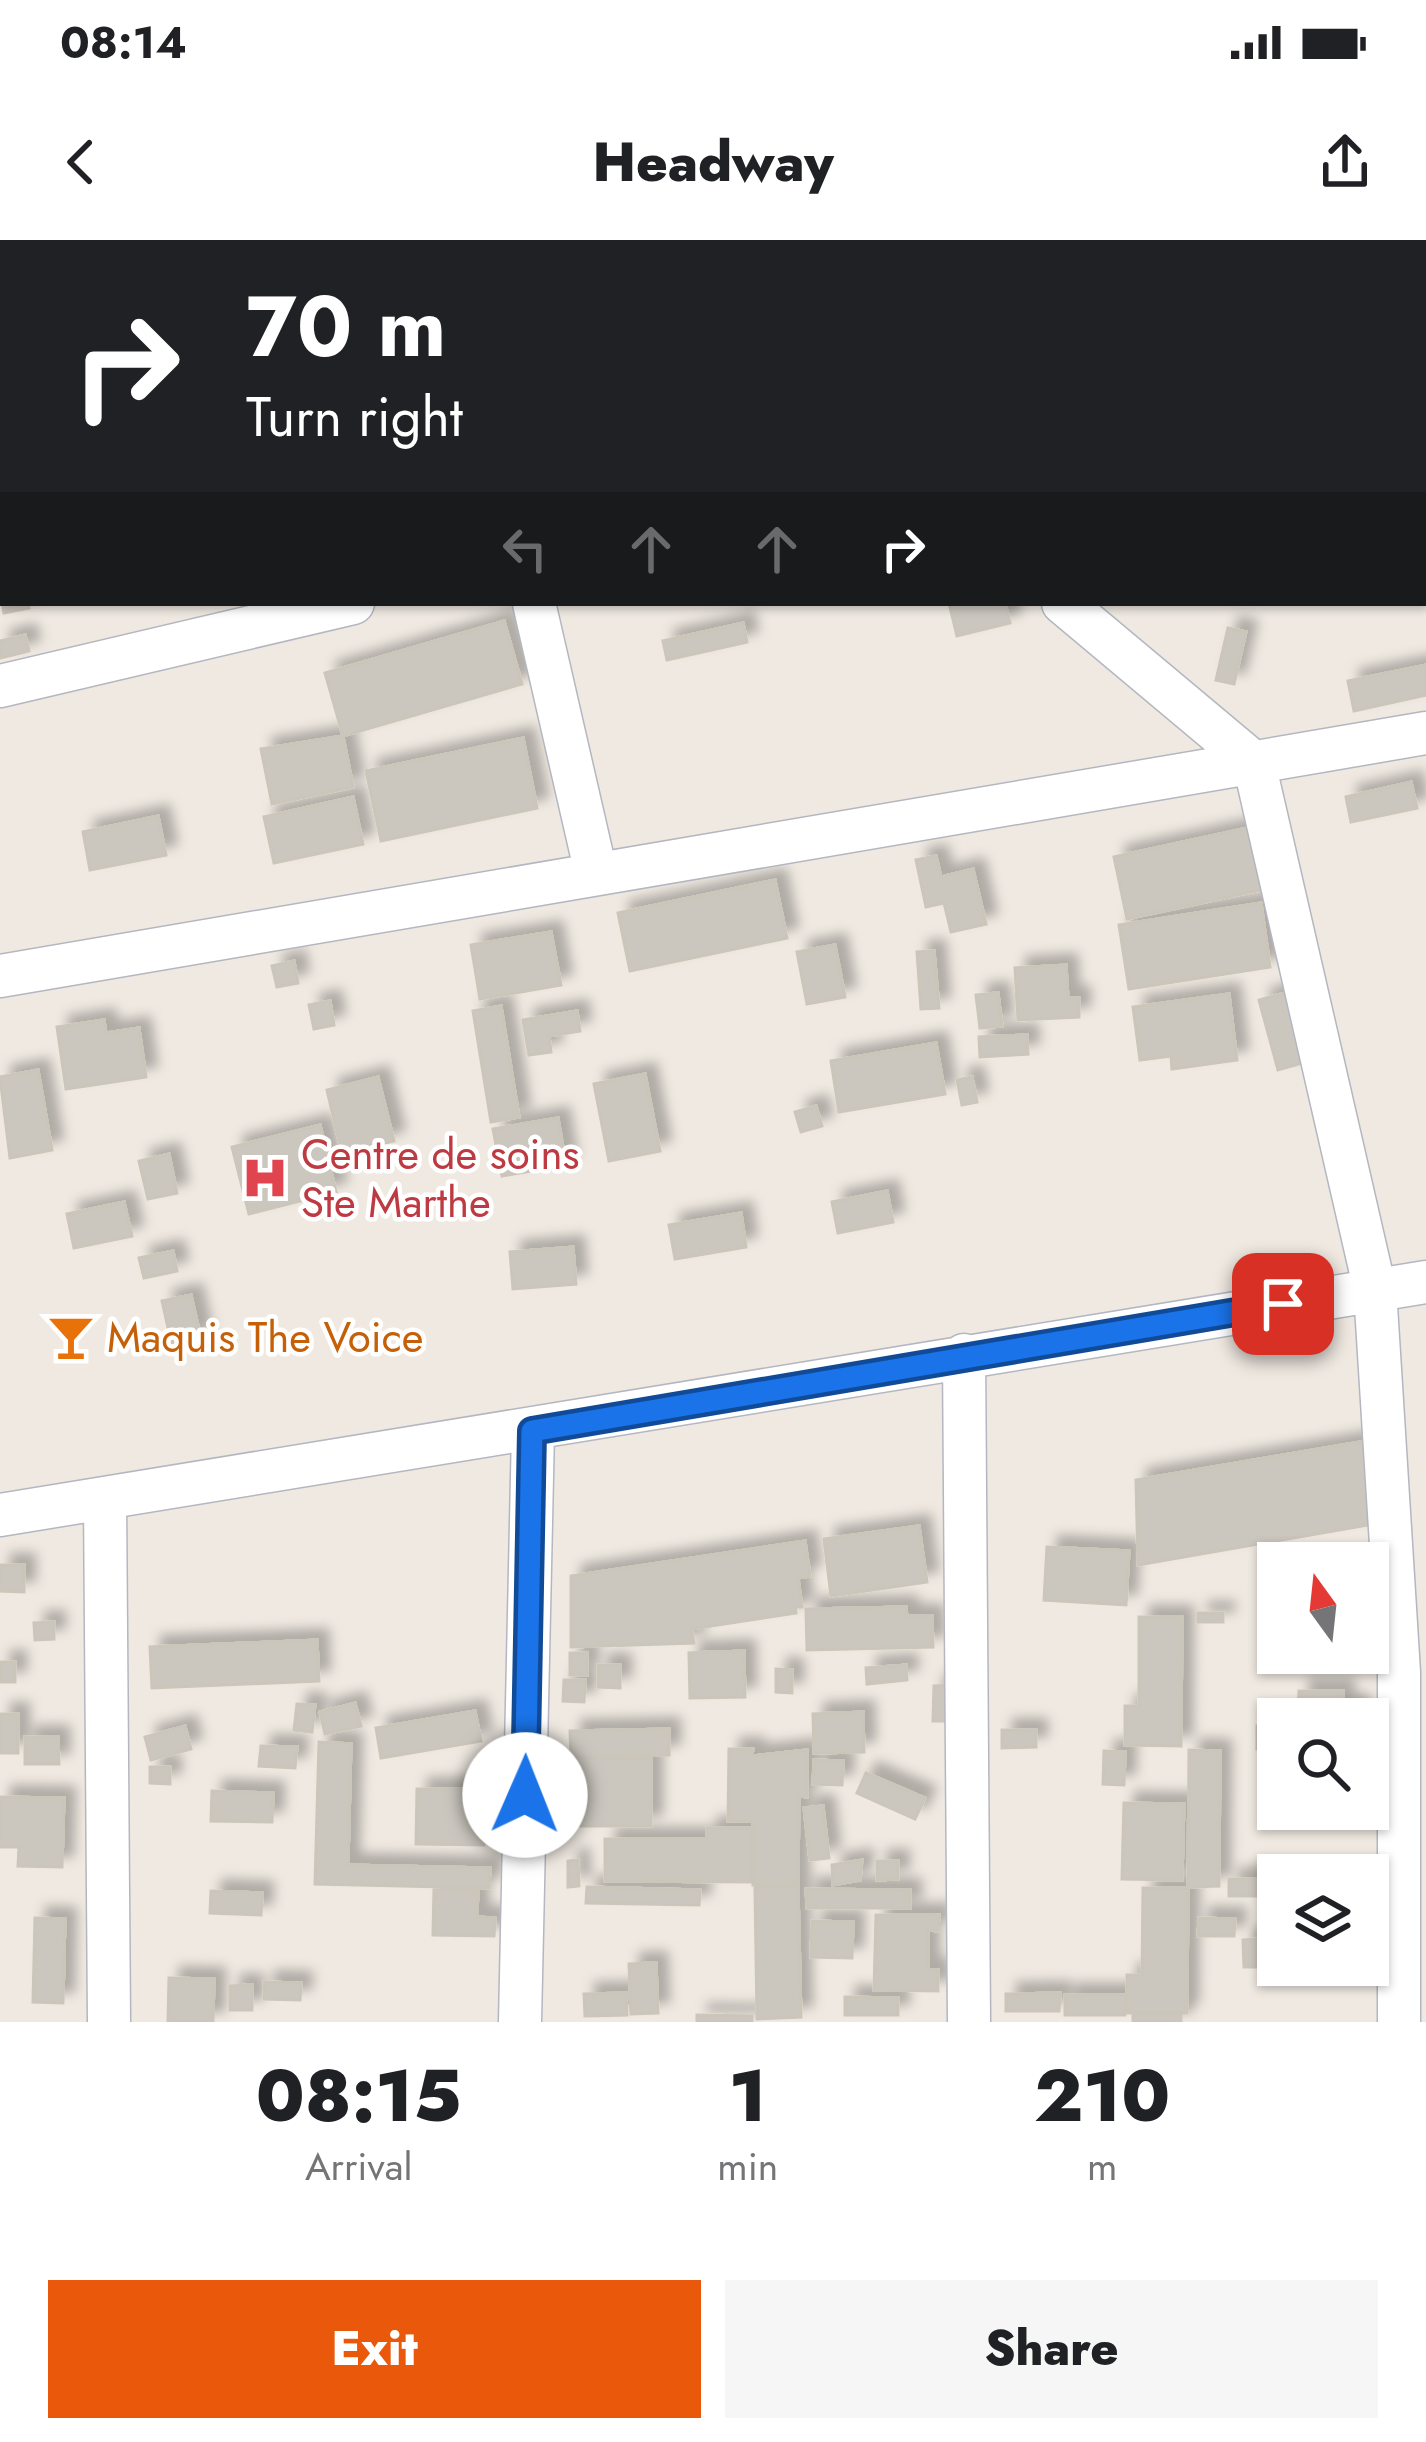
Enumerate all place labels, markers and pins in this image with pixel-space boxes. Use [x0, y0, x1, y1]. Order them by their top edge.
place label: Centre de soins Ste Marthe [301, 1124, 579, 1233]
hospital icon: Centre de soins Ste Marthe [240, 1153, 290, 1203]
pin [1232, 1253, 1334, 1355]
place label: Maquis The Voice [107, 1307, 423, 1368]
bar icon: Maquis The Voice [46, 1312, 96, 1362]

